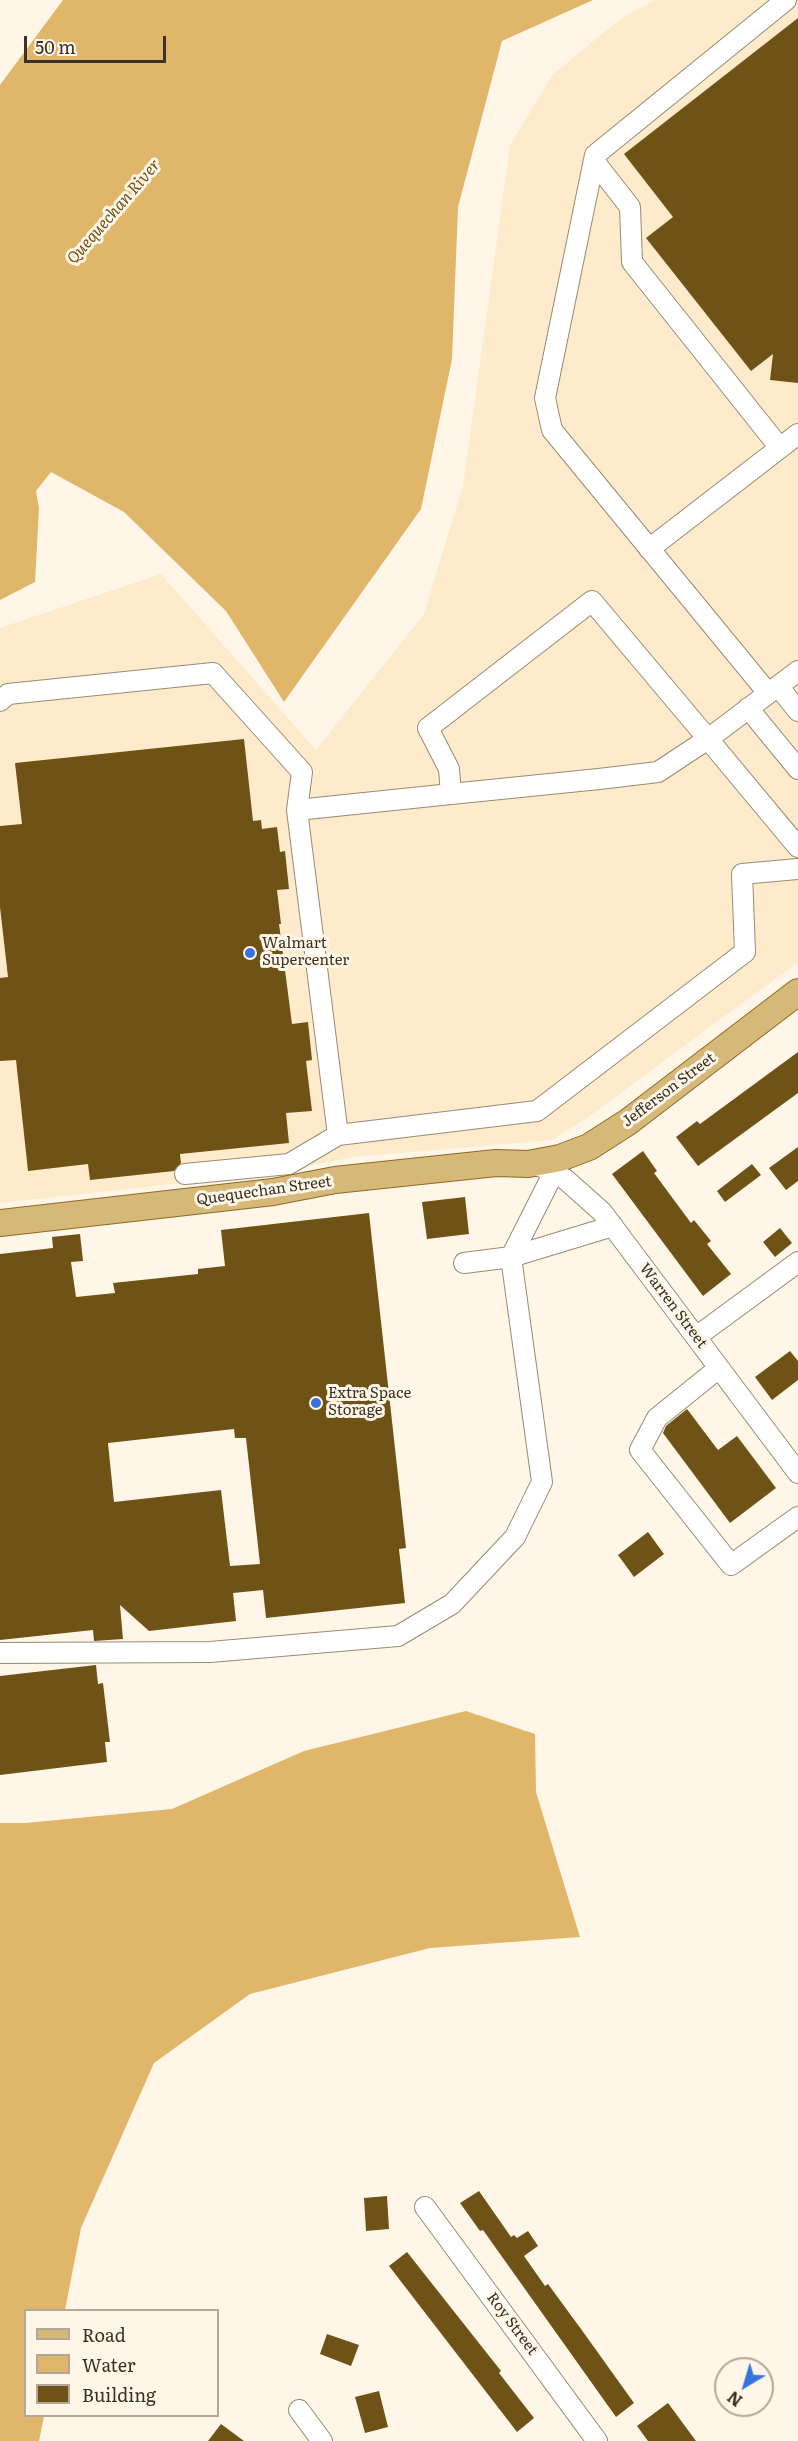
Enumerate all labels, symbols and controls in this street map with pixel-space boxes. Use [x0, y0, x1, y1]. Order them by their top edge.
scale bar [27, 24, 170, 62]
text: 50 m [35, 33, 76, 60]
water label: Quequechan River [63, 156, 165, 268]
place label: Walmart Supercenter [262, 935, 349, 970]
marker: Walmart Supercenter [243, 946, 257, 960]
street label: Jefferson Street [619, 1049, 719, 1131]
street label: Quequechan Street [195, 1173, 333, 1209]
street label: Warren Street [635, 1260, 711, 1352]
place label: Extra Space Storage [328, 1385, 411, 1420]
marker: Extra Space Storage [309, 1396, 323, 1410]
street label: Roy Street [483, 2289, 541, 2359]
legend [24, 2309, 219, 2417]
text: Road [82, 2321, 126, 2348]
text: Water [82, 2351, 135, 2378]
north arrow [714, 2357, 774, 2417]
text: Building [82, 2381, 156, 2408]
text: N [721, 2386, 747, 2413]

